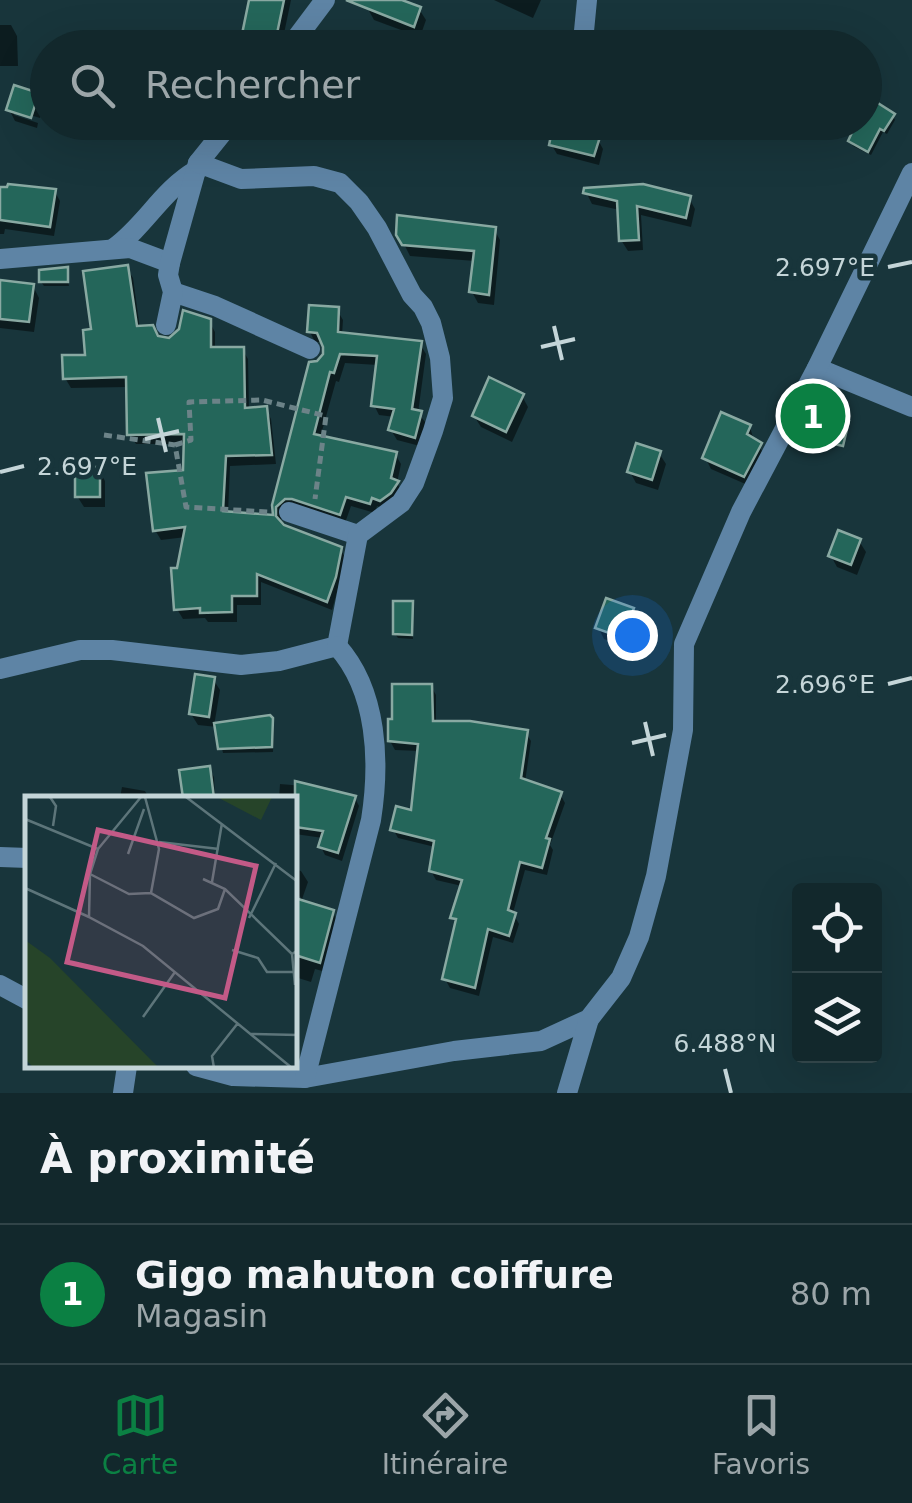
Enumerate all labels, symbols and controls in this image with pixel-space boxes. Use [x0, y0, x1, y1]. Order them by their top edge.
search box [30, 30, 882, 140]
icon: search [65, 58, 120, 113]
text: Rechercher [145, 63, 360, 107]
text: 2.697°E [775, 253, 875, 282]
pin: 1 [780, 378, 846, 454]
text: 2.697°E [37, 452, 137, 481]
your location [607, 610, 658, 661]
text: 2.696°E [775, 670, 875, 699]
inset map [25, 796, 298, 1068]
map controls [792, 883, 882, 1063]
button: locate [792, 883, 882, 973]
button: layers [792, 973, 882, 1063]
text: 6.488°N [674, 1029, 776, 1058]
text: À proximité [40, 1134, 315, 1183]
text: Gigo mahuton coiffure [135, 1253, 614, 1297]
text: 1 [61, 1275, 84, 1313]
text: 80 m [790, 1275, 872, 1313]
text: Magasin [135, 1297, 268, 1335]
tab: Carte [102, 1388, 178, 1481]
tab: Itinéraire [382, 1388, 508, 1481]
tab: Favoris [712, 1388, 810, 1481]

